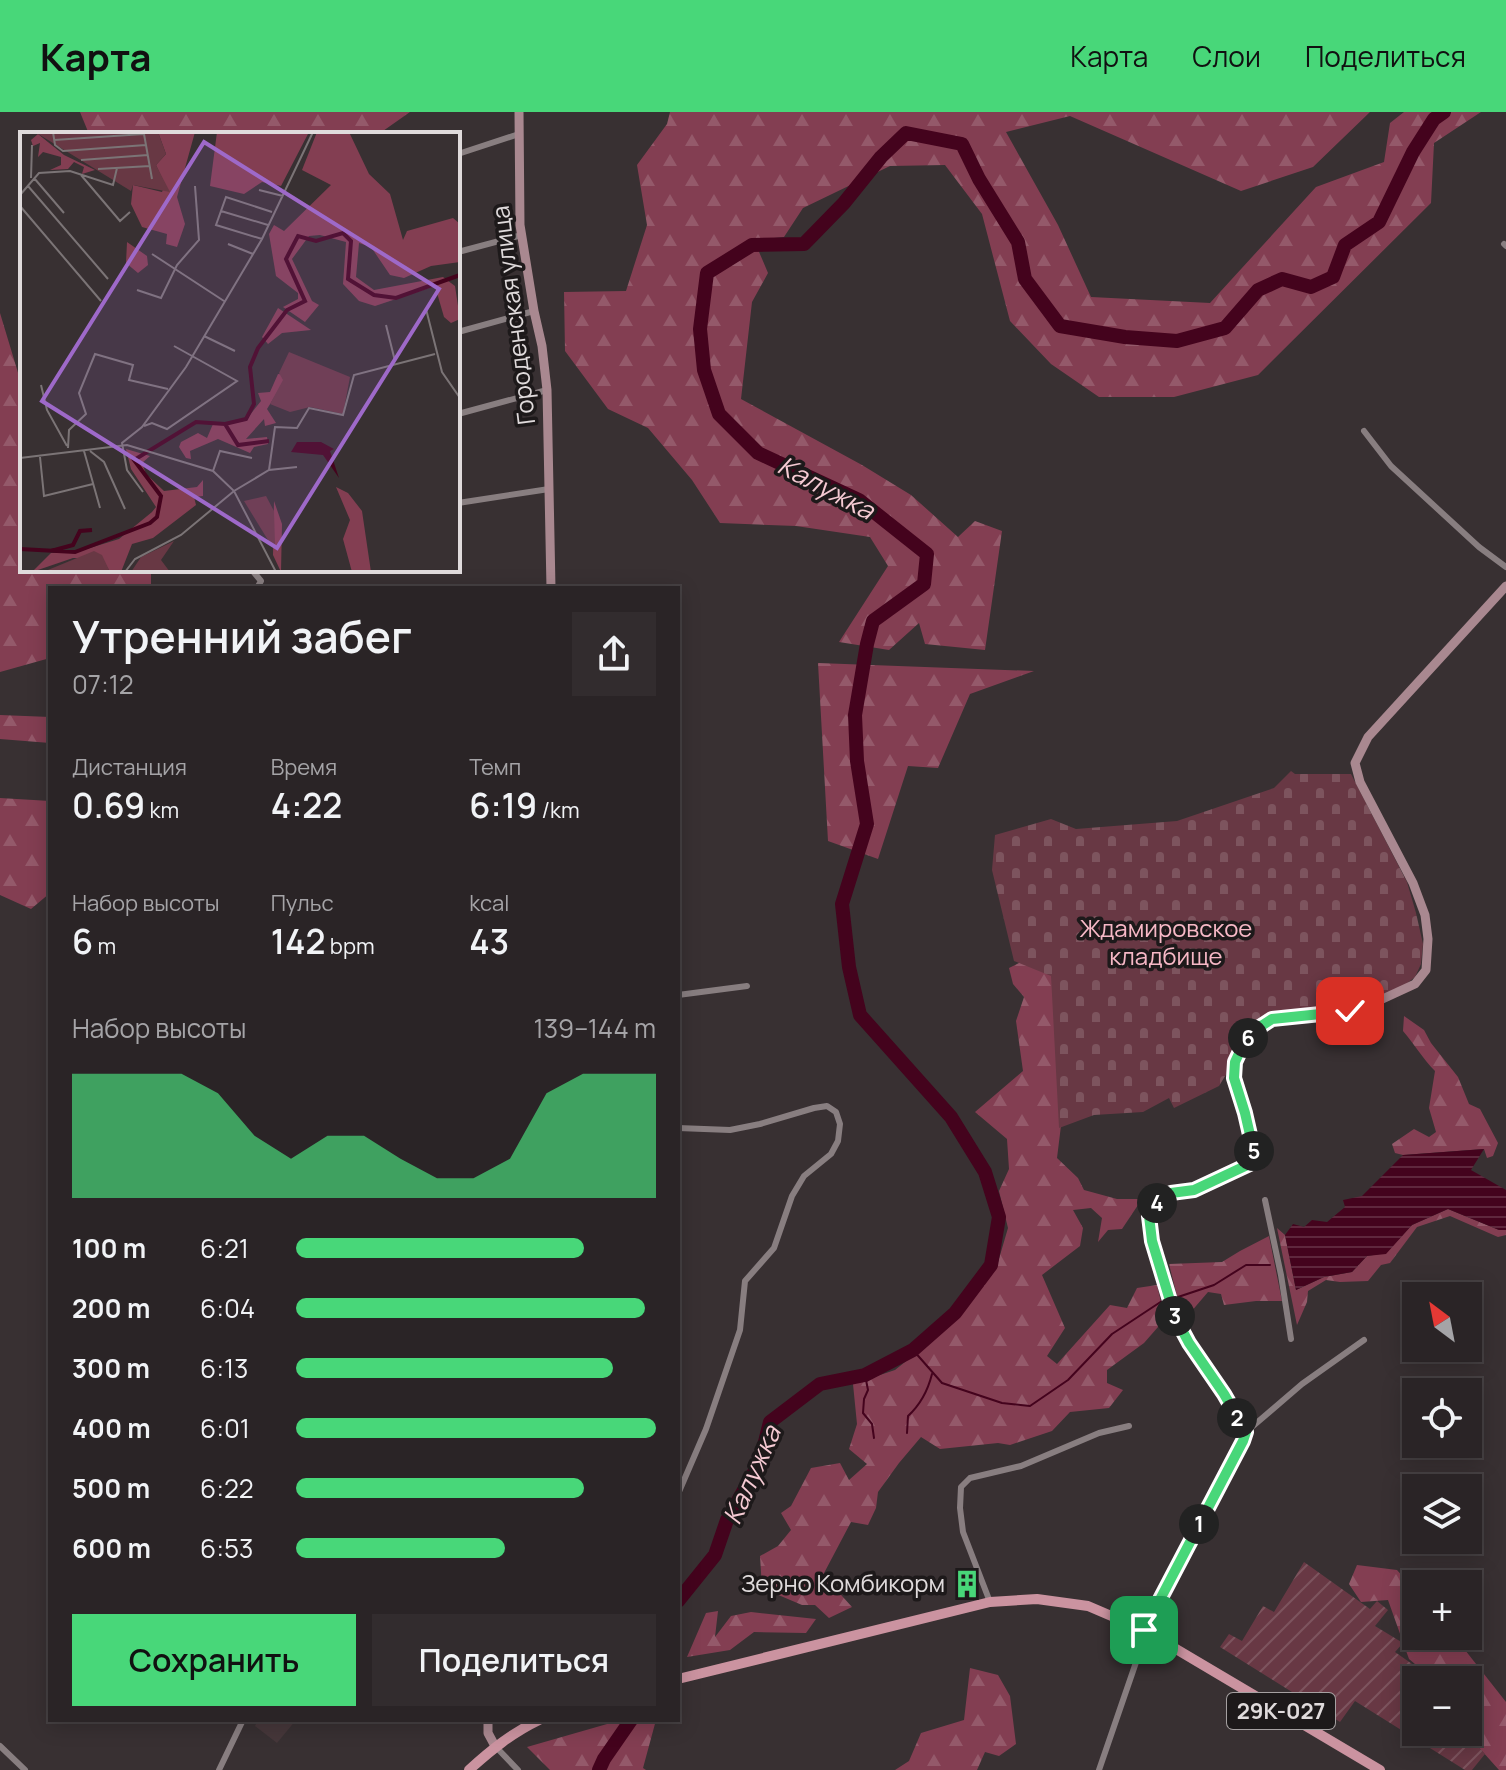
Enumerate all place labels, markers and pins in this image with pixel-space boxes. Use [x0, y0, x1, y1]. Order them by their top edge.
pin [1316, 977, 1384, 1045]
pin: 6 [1228, 1018, 1268, 1058]
pin: 5 [1234, 1131, 1274, 1171]
pin: 4 [1137, 1183, 1177, 1223]
pin: 3 [1155, 1296, 1195, 1336]
pin: 2 [1217, 1398, 1257, 1438]
pin: 1 [1179, 1504, 1219, 1544]
place label: Зерно Комбикорм [741, 1566, 945, 1599]
building icon: Зерно Комбикорм [952, 1569, 982, 1599]
pin [1110, 1596, 1178, 1664]

